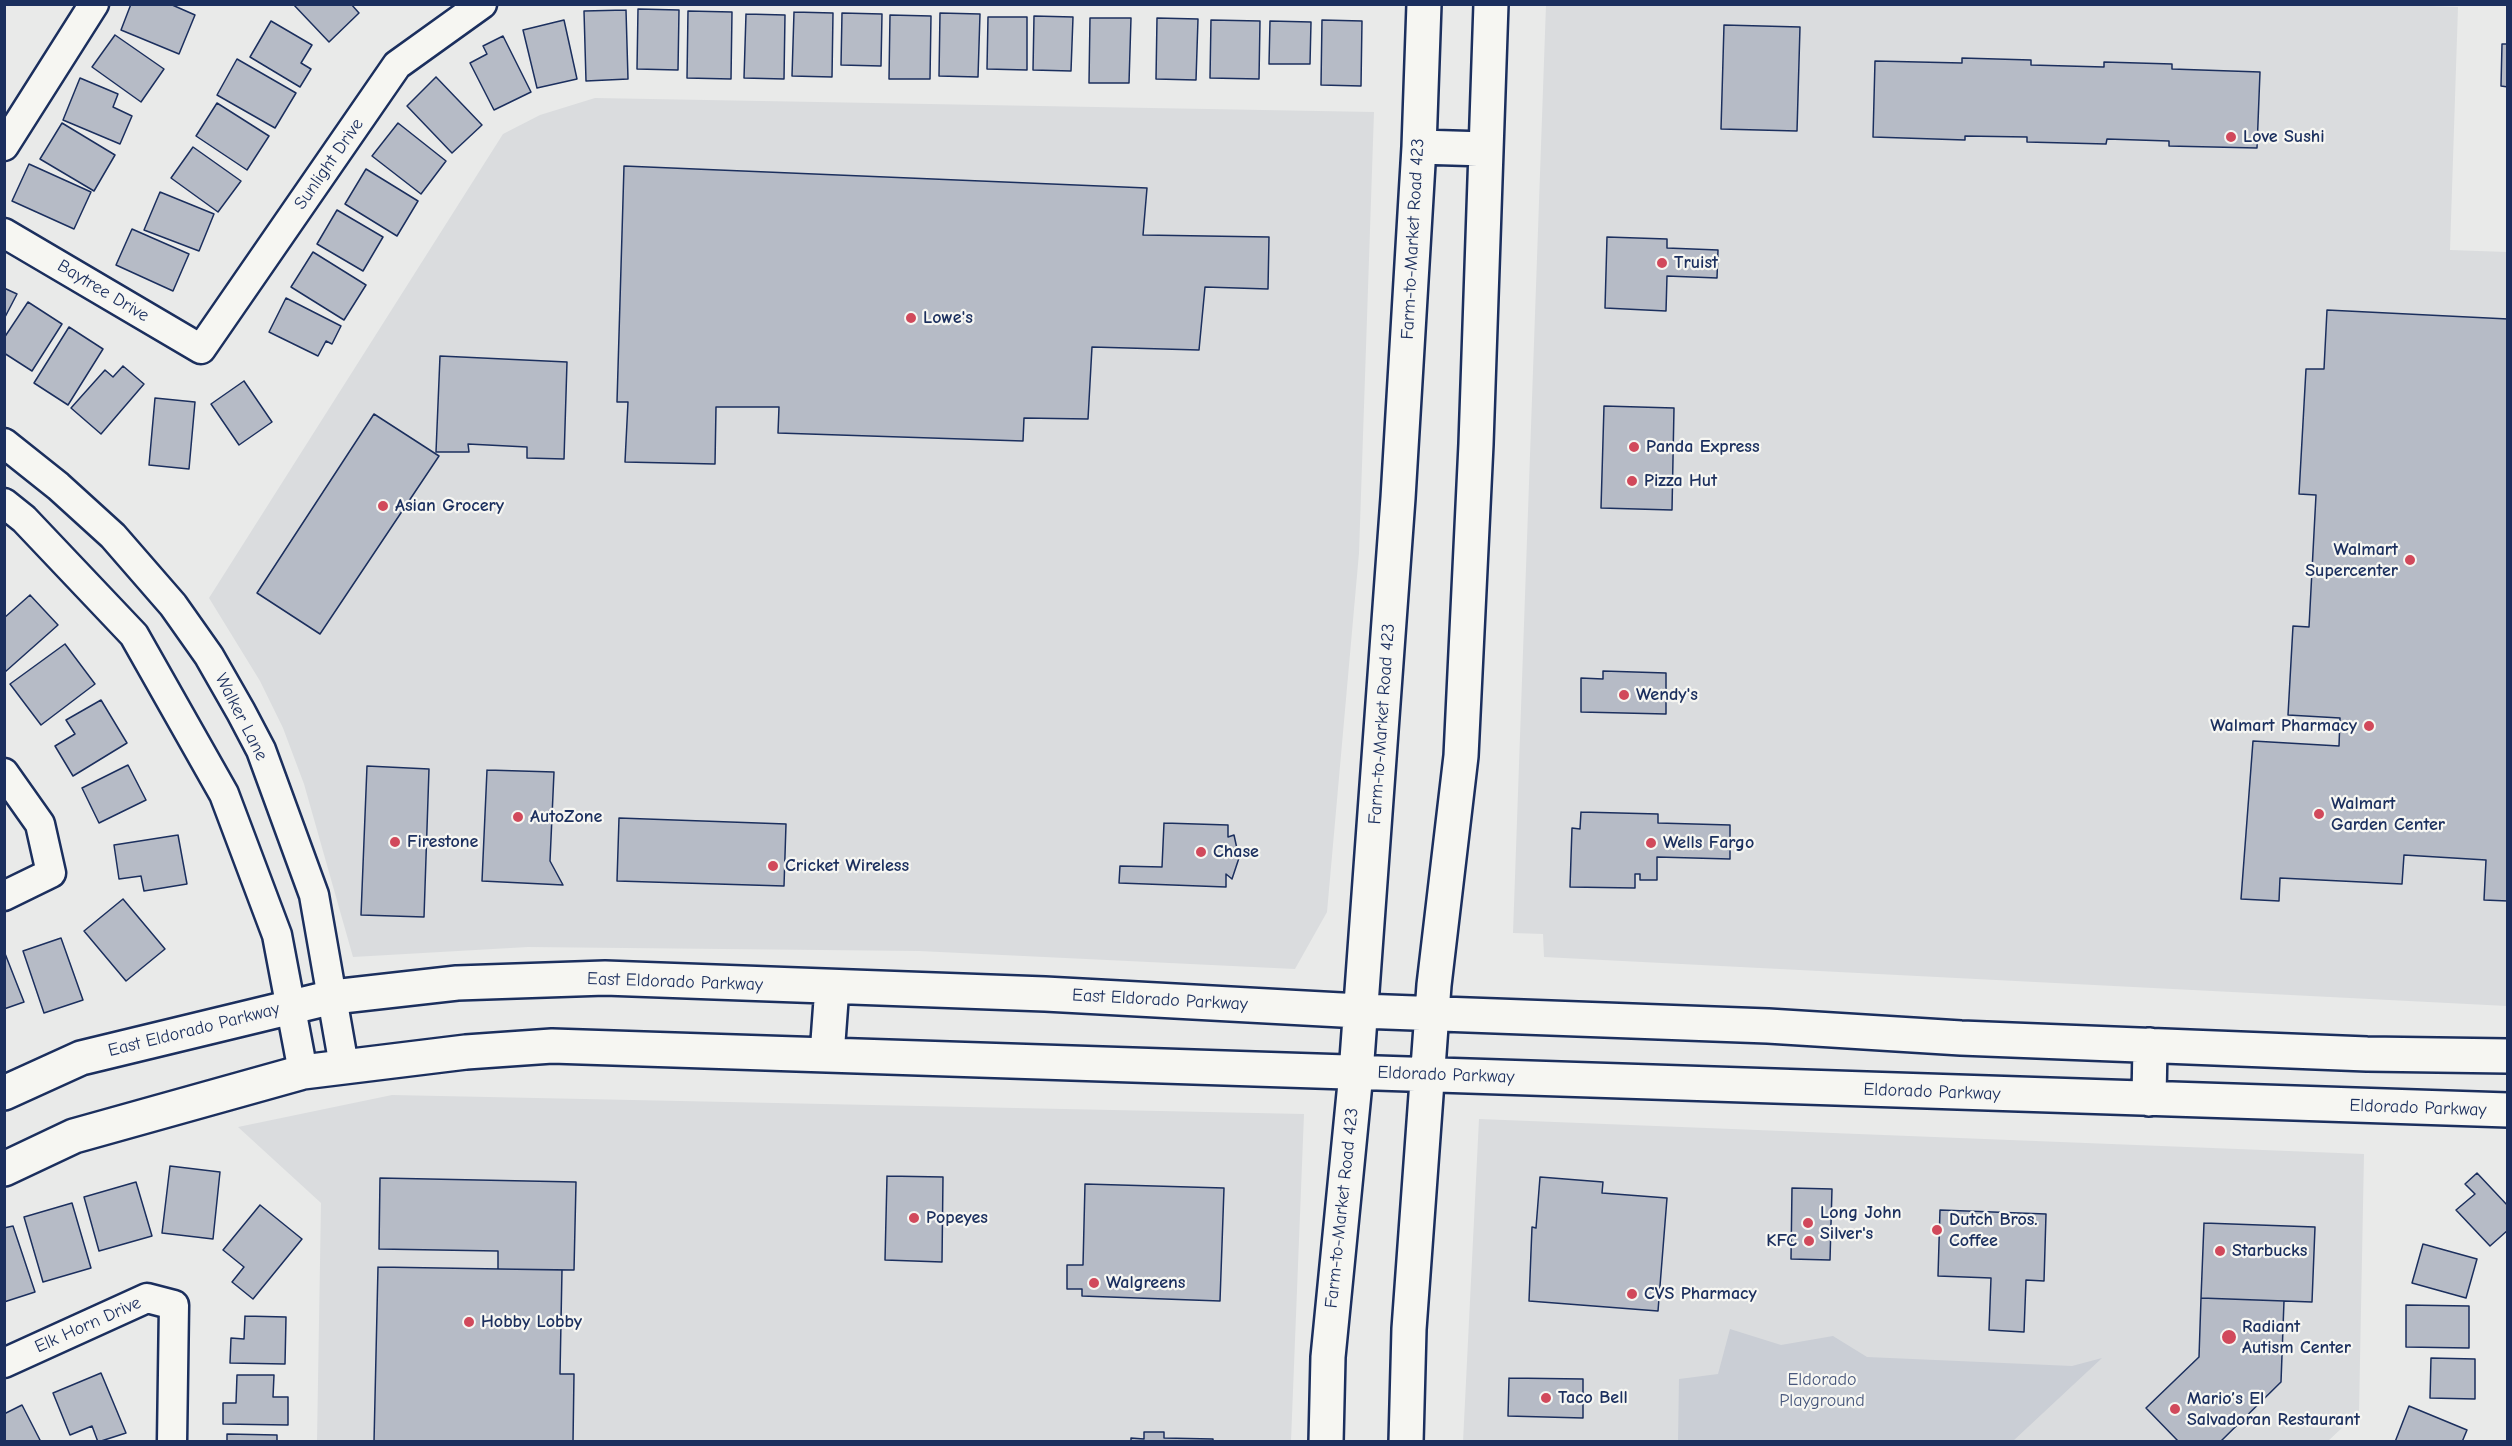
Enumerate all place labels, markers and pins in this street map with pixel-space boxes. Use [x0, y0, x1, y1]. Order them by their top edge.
place label: Love Sushi [2243, 126, 2325, 148]
marker: Love Sushi [2224, 130, 2238, 144]
place label: Truist [1674, 252, 1718, 274]
marker: Truist [1655, 256, 1669, 270]
place label: Lowe's [923, 307, 973, 329]
marker: Lowe's [904, 311, 918, 325]
place label: Panda Express [1646, 436, 1760, 458]
marker: Panda Express [1627, 440, 1641, 454]
place label: Pizza Hut [1644, 470, 1717, 492]
marker: Pizza Hut [1625, 474, 1639, 488]
place label: Asian Grocery [395, 495, 504, 517]
marker: Asian Grocery [376, 499, 390, 513]
place label: Walmart Supercenter [2305, 539, 2398, 582]
marker: Walmart Supercenter [2403, 553, 2417, 567]
place label: Wendy's [1636, 684, 1698, 706]
marker: Wendy's [1617, 688, 1631, 702]
place label: Walmart Pharmacy [2210, 715, 2357, 737]
marker: Walmart Pharmacy [2362, 719, 2376, 733]
place label: Walmart Garden Center [2331, 793, 2445, 836]
place label: AutoZone [530, 806, 602, 828]
marker: Walmart Garden Center [2312, 807, 2326, 821]
marker: AutoZone [511, 810, 525, 824]
place label: Firestone [407, 831, 478, 853]
place label: Wells Fargo [1663, 832, 1754, 854]
marker: Firestone [388, 835, 402, 849]
marker: Wells Fargo [1644, 836, 1658, 850]
place label: Chase [1213, 841, 1259, 863]
marker: Chase [1194, 845, 1208, 859]
place label: Cricket Wireless [785, 855, 909, 877]
marker: Cricket Wireless [766, 859, 780, 873]
place label: Long John Silver's [1820, 1202, 1902, 1244]
place label: Popeyes [926, 1207, 988, 1229]
place label: Dutch Bros. Coffee [1949, 1209, 2038, 1252]
marker: Popeyes [907, 1211, 921, 1225]
marker: Long John Silver's [1801, 1216, 1815, 1230]
marker: Dutch Bros. Coffee [1930, 1223, 1944, 1237]
place label: KFC [1766, 1230, 1797, 1252]
marker: KFC [1802, 1234, 1816, 1248]
place label: Starbucks [2232, 1240, 2307, 1262]
marker: Starbucks [2213, 1244, 2227, 1258]
place label: Walgreens [1106, 1272, 1185, 1294]
marker: Walgreens [1087, 1276, 1101, 1290]
place label: CVS Pharmacy [1644, 1283, 1757, 1305]
marker: CVS Pharmacy [1625, 1287, 1639, 1301]
place label: Hobby Lobby [481, 1311, 582, 1333]
marker: Hobby Lobby [462, 1315, 476, 1329]
place label: Radiant Autism Center [2242, 1316, 2351, 1358]
marker: Radiant Autism Center [2220, 1328, 2238, 1346]
place label: Taco Bell [1558, 1387, 1628, 1409]
place label: Mario’s El Salvadoran Restaurant [2187, 1388, 2360, 1430]
marker: Taco Bell [1539, 1391, 1553, 1405]
marker: Mario’s El Salvadoran Restaurant [2168, 1402, 2182, 1416]

